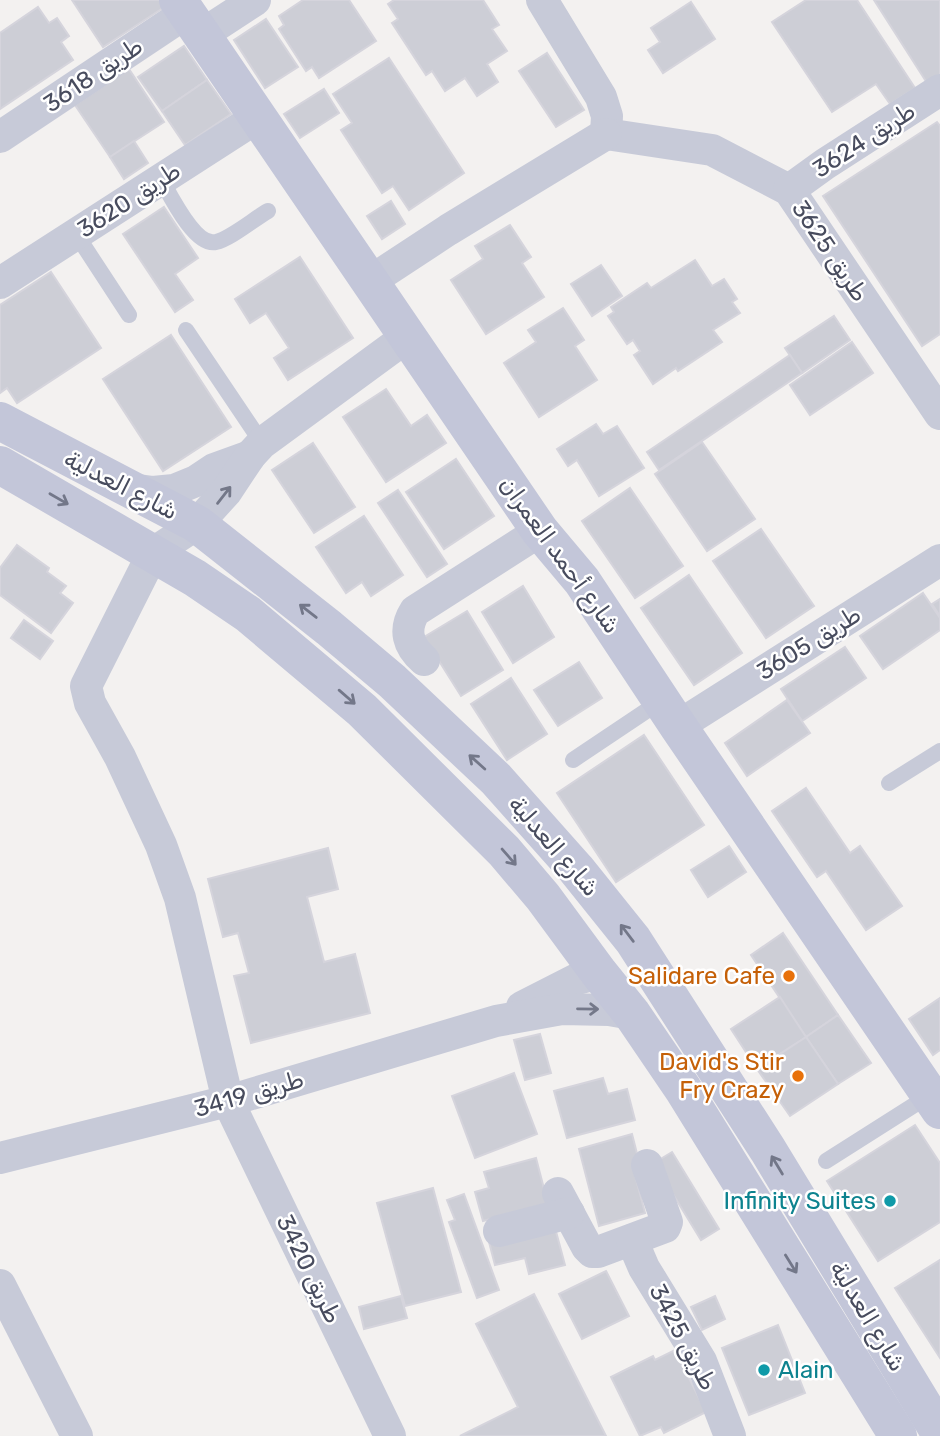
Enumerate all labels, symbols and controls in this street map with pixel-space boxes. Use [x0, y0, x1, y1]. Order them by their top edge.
street label: طريق 3618 [38, 32, 148, 118]
street label: طريق 3624 [807, 97, 921, 183]
street label: طريق 3620 [72, 156, 186, 244]
street label: طريق 3625 [786, 195, 874, 307]
street label: شارع العدلية [59, 444, 183, 527]
street label: شارع أحمد العمران [492, 471, 626, 640]
one-way arrow [216, 486, 231, 504]
one-way arrow [49, 492, 69, 506]
street label: طريق 3605 [752, 600, 866, 686]
one-way arrow [299, 603, 318, 618]
one-way arrow [337, 689, 355, 705]
one-way arrow [469, 754, 487, 770]
street label: شارع العدلية [501, 790, 605, 903]
one-way arrow [501, 847, 517, 865]
one-way arrow [620, 924, 634, 943]
place label: Salidare Cafe [628, 962, 775, 990]
marker: Salidare Cafe [781, 968, 797, 984]
one-way arrow [576, 1002, 599, 1016]
place label: David's Stir Fry Crazy [659, 1048, 784, 1104]
street label: طريق 3419 [191, 1065, 307, 1123]
marker: David's Stir Fry Crazy [790, 1068, 806, 1084]
one-way arrow [770, 1156, 784, 1176]
place label: Infinity Suites [723, 1187, 876, 1215]
marker: Infinity Suites [882, 1193, 898, 1209]
street label: طريق 3420 [271, 1210, 347, 1328]
one-way arrow [785, 1254, 799, 1274]
street label: شارع العدلية [822, 1256, 912, 1377]
street label: طريق 3425 [643, 1279, 723, 1395]
place label: Alain [778, 1356, 834, 1384]
marker: Alain [756, 1362, 772, 1378]

